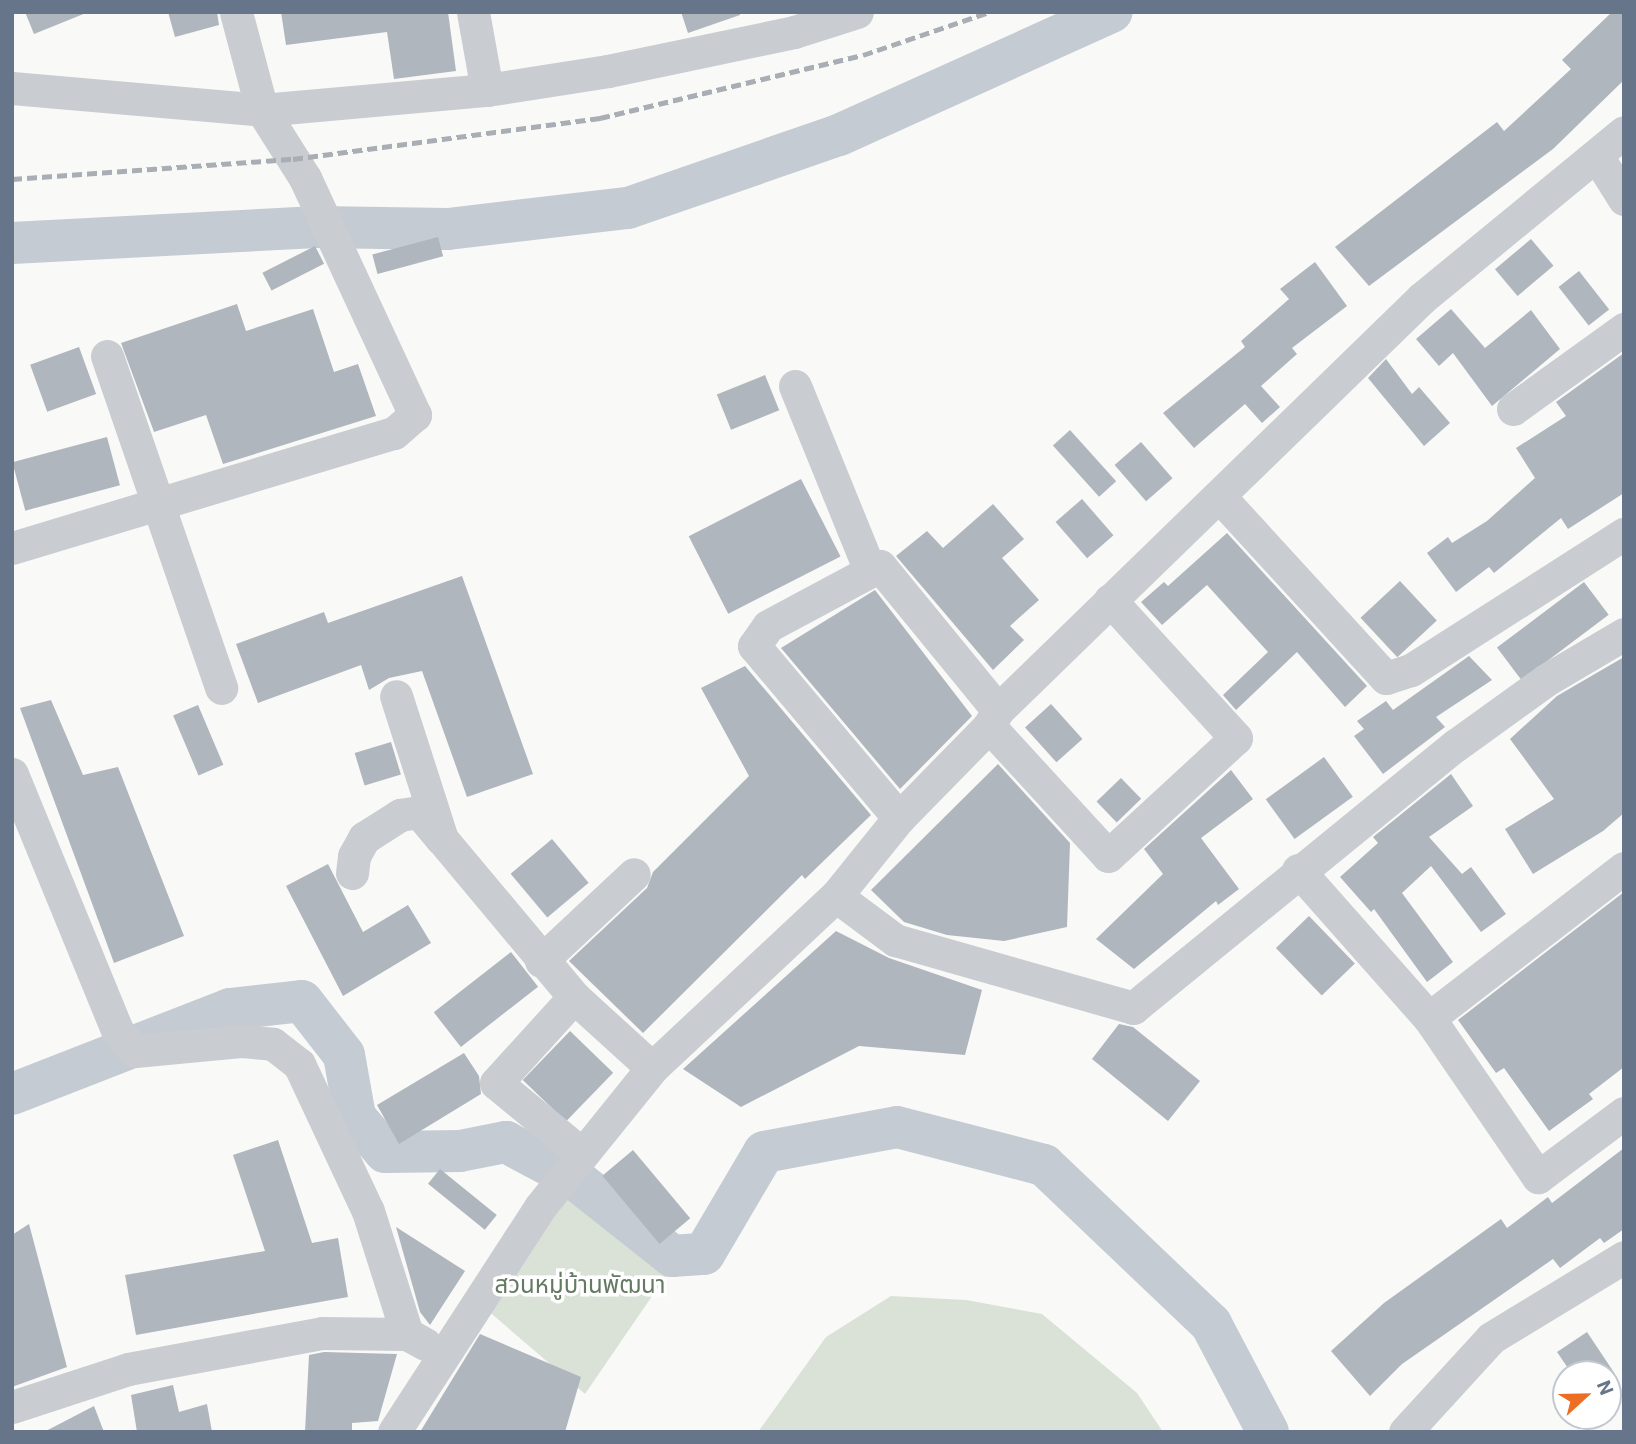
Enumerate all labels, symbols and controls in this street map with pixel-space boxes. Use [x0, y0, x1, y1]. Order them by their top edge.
park label: สวนหมู่บ้านพัฒนา [495, 1272, 665, 1300]
north arrow [1552, 1360, 1622, 1430]
text: N [1592, 1377, 1618, 1398]

